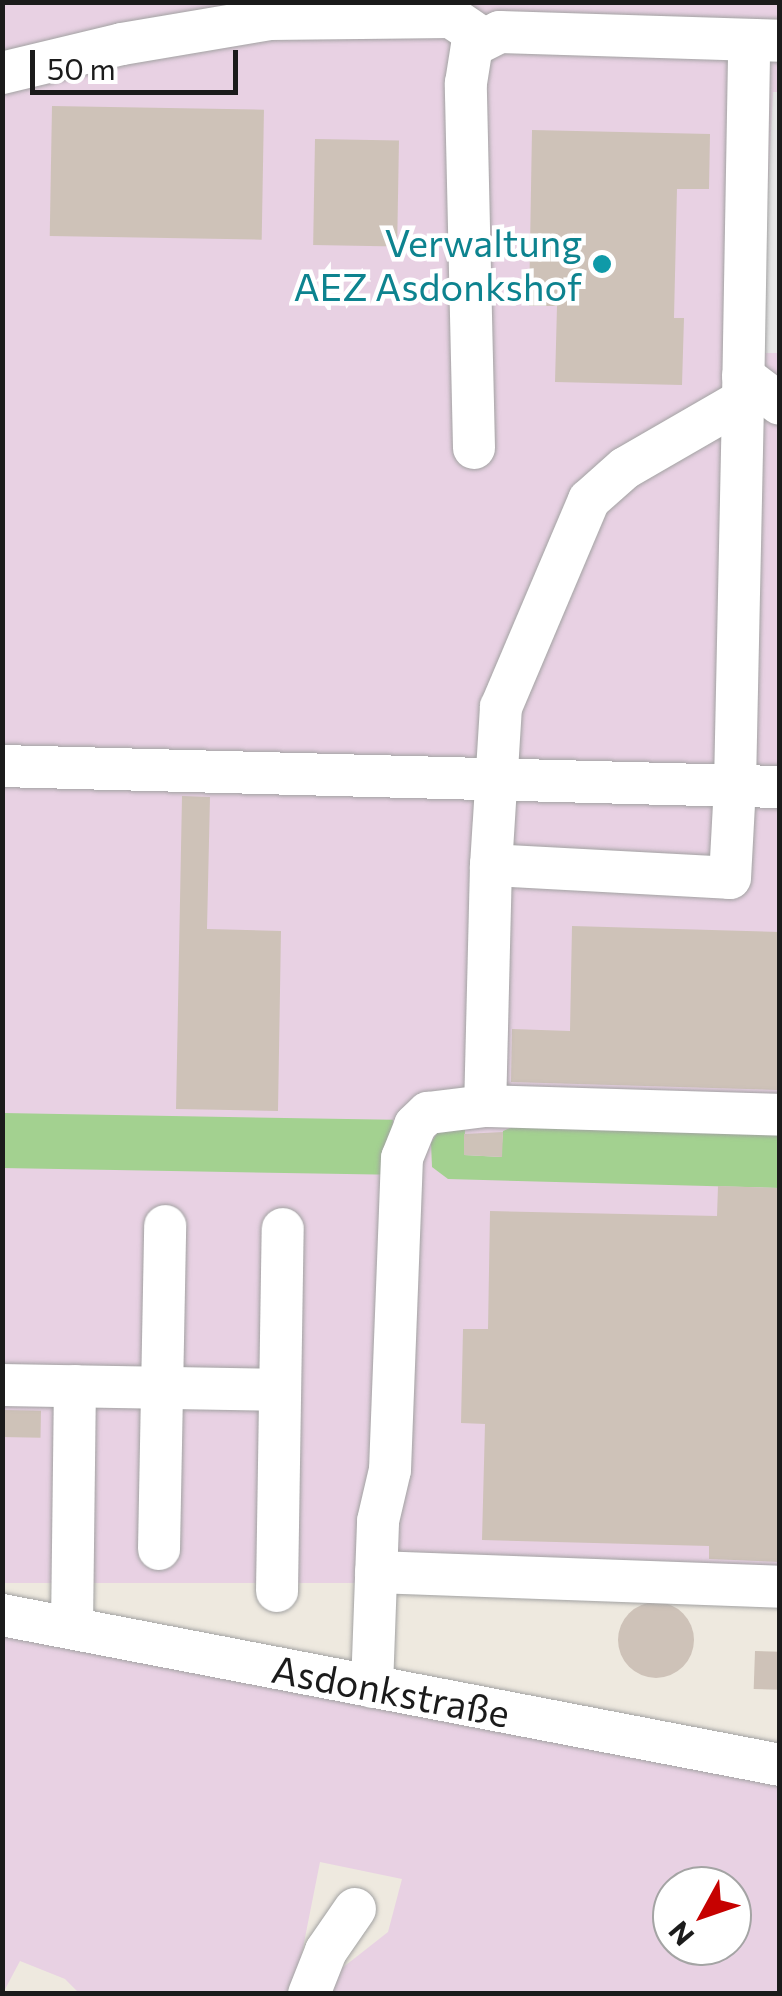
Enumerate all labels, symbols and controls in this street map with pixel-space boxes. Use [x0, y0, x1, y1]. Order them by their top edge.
scale bar [35, 30, 242, 92]
text: 50 m [47, 49, 116, 86]
place label: Verwaltung AEZ Asdonkshof [293, 219, 582, 308]
marker: Verwaltung AEZ Asdonkshof [591, 253, 613, 275]
street label: Asdonkstraße [268, 1645, 514, 1735]
north arrow [652, 1866, 752, 1966]
text: N [661, 1915, 700, 1953]

